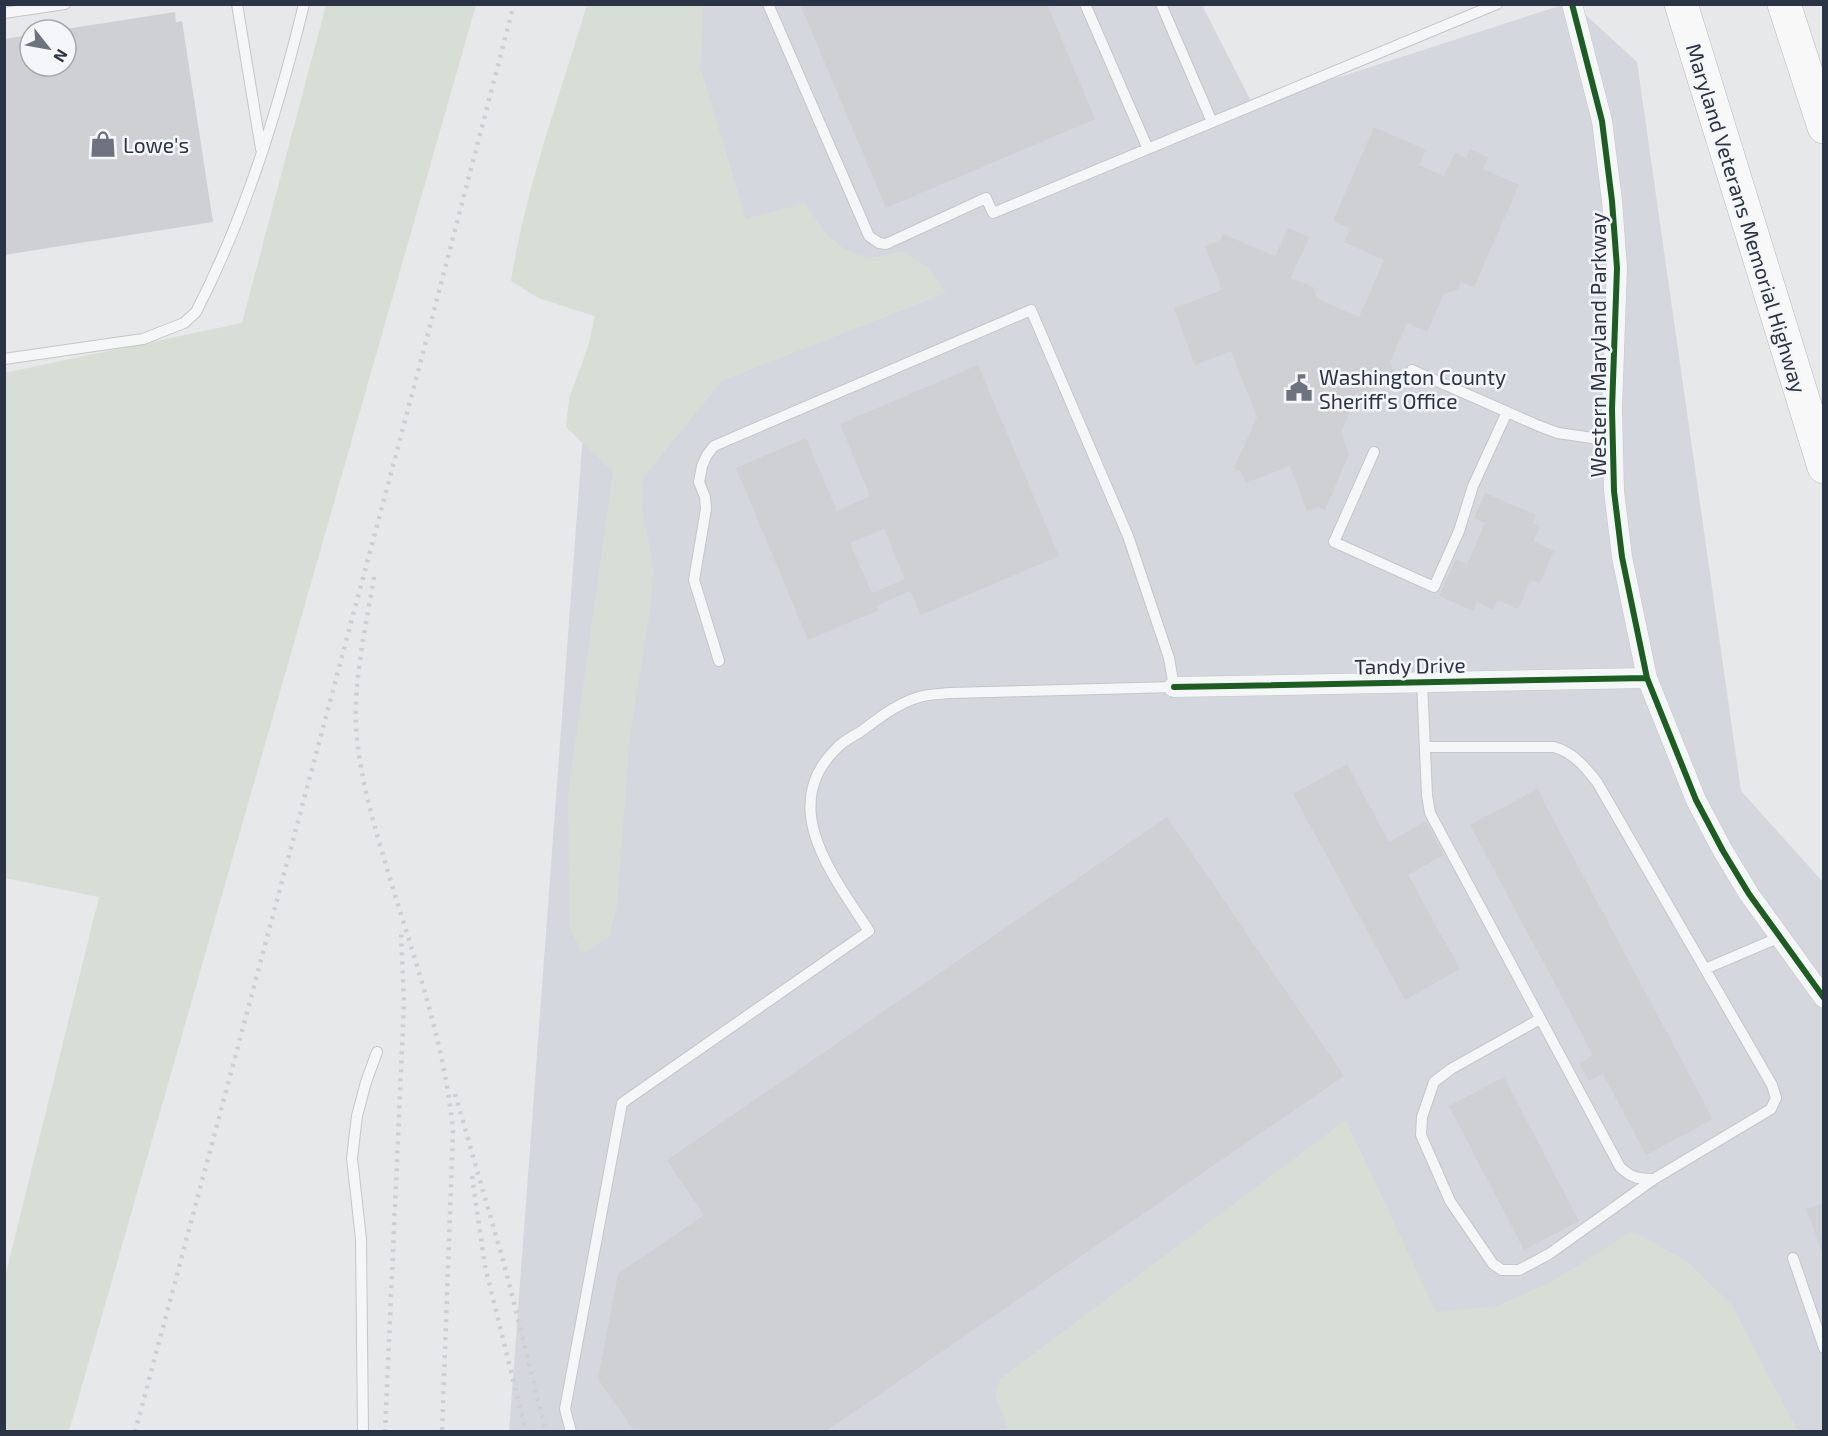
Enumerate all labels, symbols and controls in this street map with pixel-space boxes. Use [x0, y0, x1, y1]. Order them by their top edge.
north arrow [18, 18, 78, 78]
street label: Maryland Veterans Memorial Highway [1682, 40, 1812, 396]
text: N [50, 46, 72, 66]
shop icon: Lowe's [88, 129, 118, 159]
place label: Lowe's [123, 132, 189, 157]
street label: Western Maryland Parkway [1585, 212, 1610, 478]
place label: Washington County Sheriff's Office [1319, 364, 1506, 413]
public building icon: Washington County Sheriff's Office [1284, 373, 1314, 403]
street label: Tandy Drive [1354, 652, 1466, 678]

